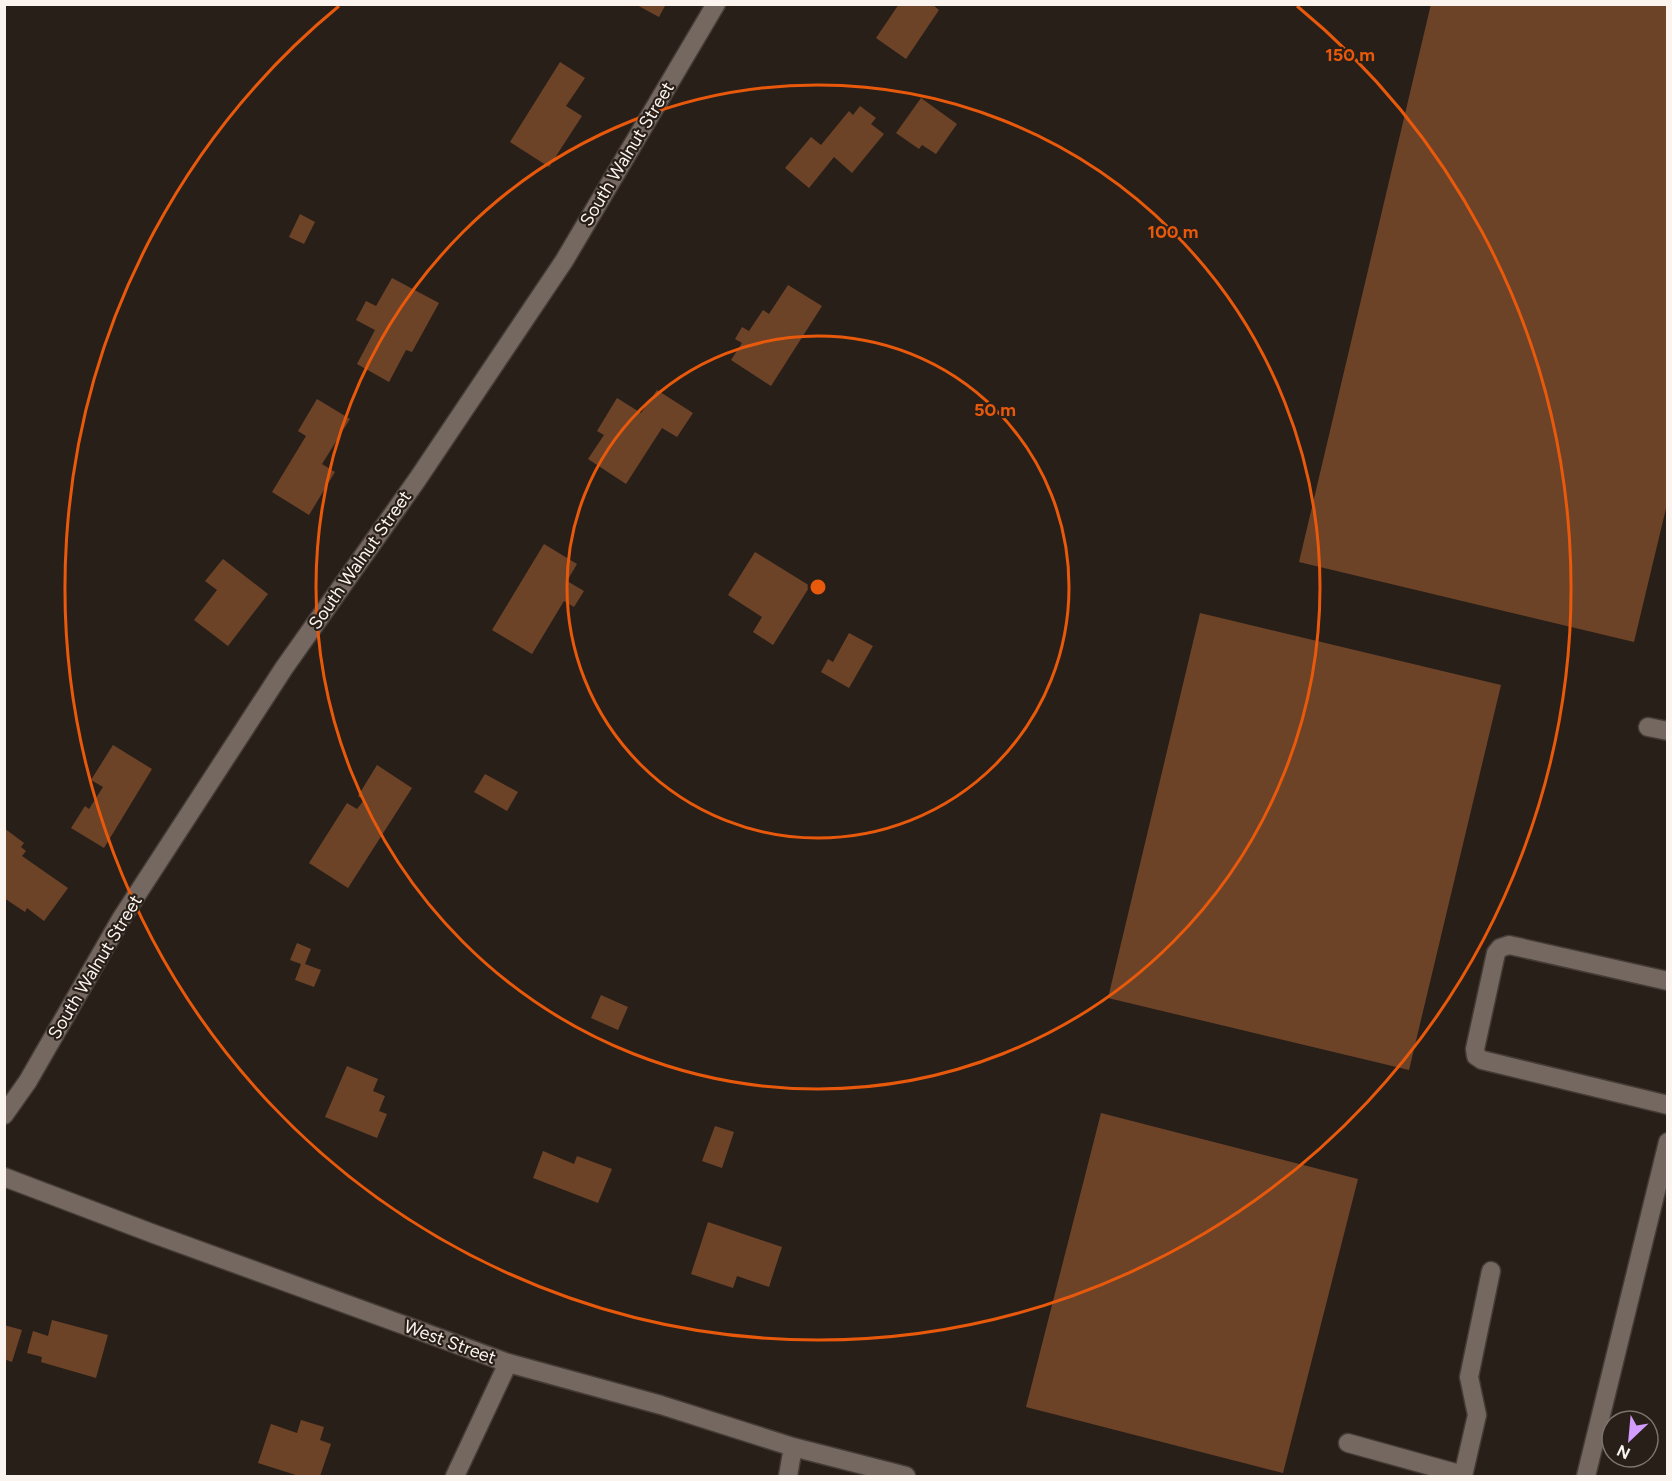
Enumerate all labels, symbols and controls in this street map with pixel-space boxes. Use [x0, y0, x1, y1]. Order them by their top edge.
text: 150 m [1325, 44, 1375, 66]
street label: South Walnut Street [575, 78, 679, 230]
text: 100 m [1148, 221, 1198, 243]
text: 50 m [974, 399, 1016, 421]
street label: South Walnut Street [304, 486, 416, 634]
centre of rings [808, 577, 828, 597]
street label: South Walnut Street [43, 891, 147, 1043]
street label: West Street [401, 1315, 499, 1369]
north arrow [1600, 1409, 1660, 1469]
text: N [1614, 1441, 1633, 1463]

